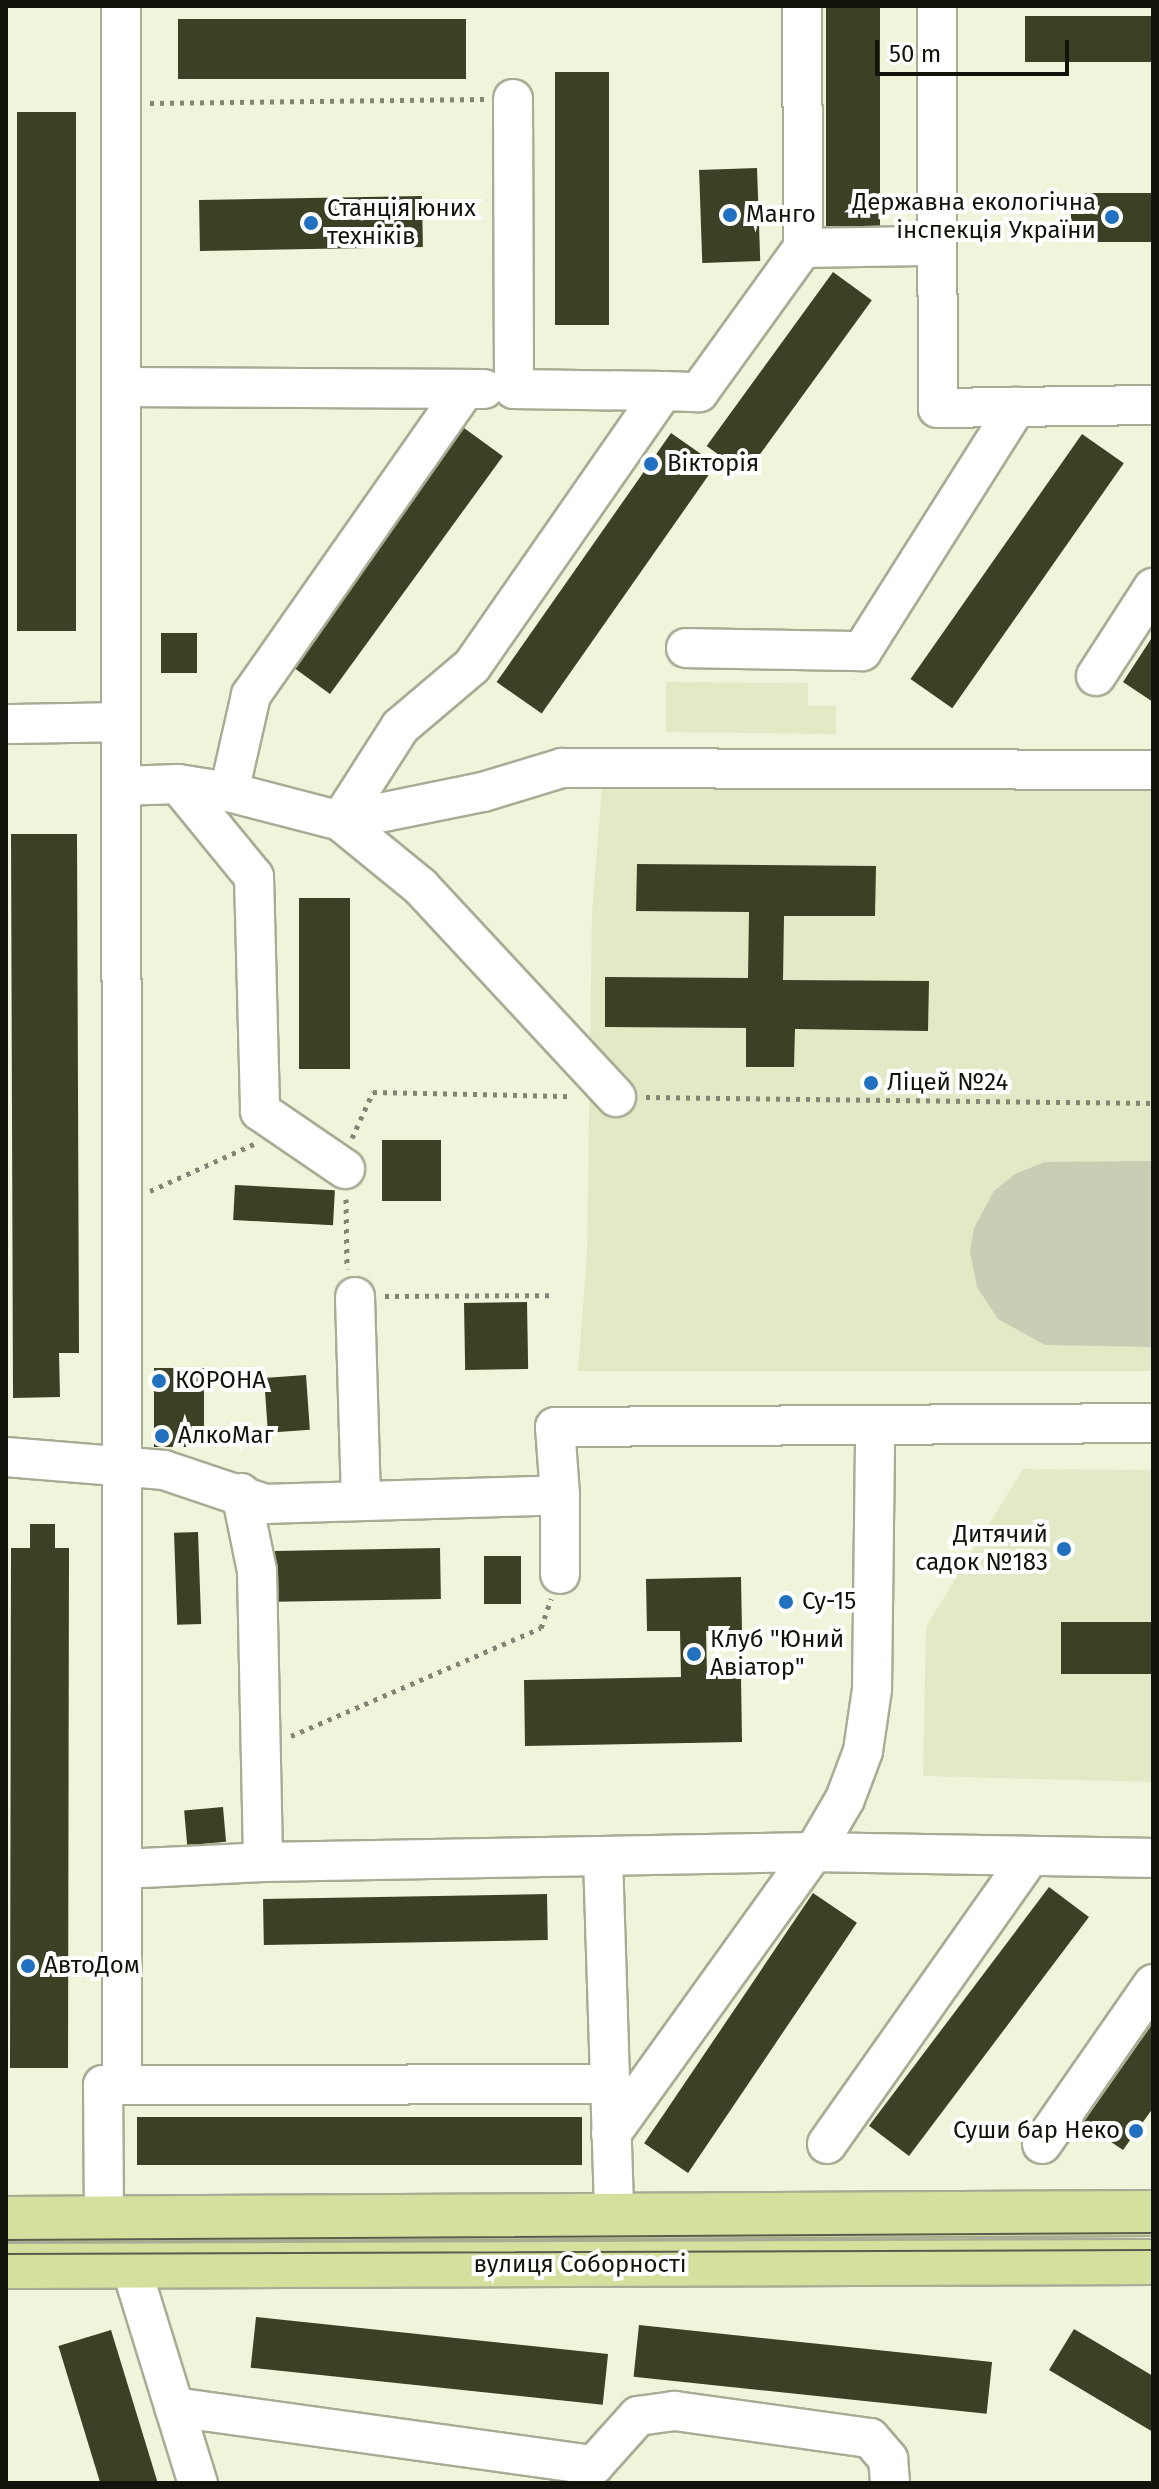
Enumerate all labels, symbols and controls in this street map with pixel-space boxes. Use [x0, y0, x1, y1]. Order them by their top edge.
scale bar [879, 24, 1073, 74]
text: 50 m [889, 40, 941, 68]
place label: Державна екологічна інспекція України [853, 189, 1096, 245]
place label: Станція юних техніків [327, 195, 476, 251]
place label: Манго [746, 201, 816, 229]
marker: Манго [721, 206, 739, 224]
marker: Державна екологічна інспекція України [1103, 208, 1121, 226]
marker: Станція юних техніків [302, 214, 320, 232]
place label: Вікторія [667, 450, 759, 478]
marker: Вікторія [642, 455, 660, 473]
place label: Ліцей №24 [887, 1069, 1008, 1097]
marker: Ліцей №24 [862, 1074, 880, 1092]
place label: КОРОНА [175, 1367, 266, 1395]
marker: КОРОНА [150, 1372, 168, 1390]
place label: АлкоМаг [178, 1422, 274, 1450]
marker: АлкоМаг [153, 1427, 171, 1445]
place label: Дитячий садок №183 [915, 1521, 1048, 1577]
marker: Дитячий садок №183 [1055, 1540, 1073, 1558]
place label: Су-15 [802, 1588, 856, 1616]
marker: Су-15 [777, 1593, 795, 1611]
place label: Клуб "Юний Авіатор" [710, 1626, 844, 1682]
marker: Клуб "Юний Авіатор" [685, 1645, 703, 1663]
place label: АвтоДом [44, 1952, 140, 1980]
marker: АвтоДом [19, 1957, 37, 1975]
place label: Суши бар Неко [953, 2117, 1120, 2145]
marker: Суши бар Неко [1127, 2122, 1145, 2140]
street label: вулиця Соборності [473, 2251, 687, 2279]

